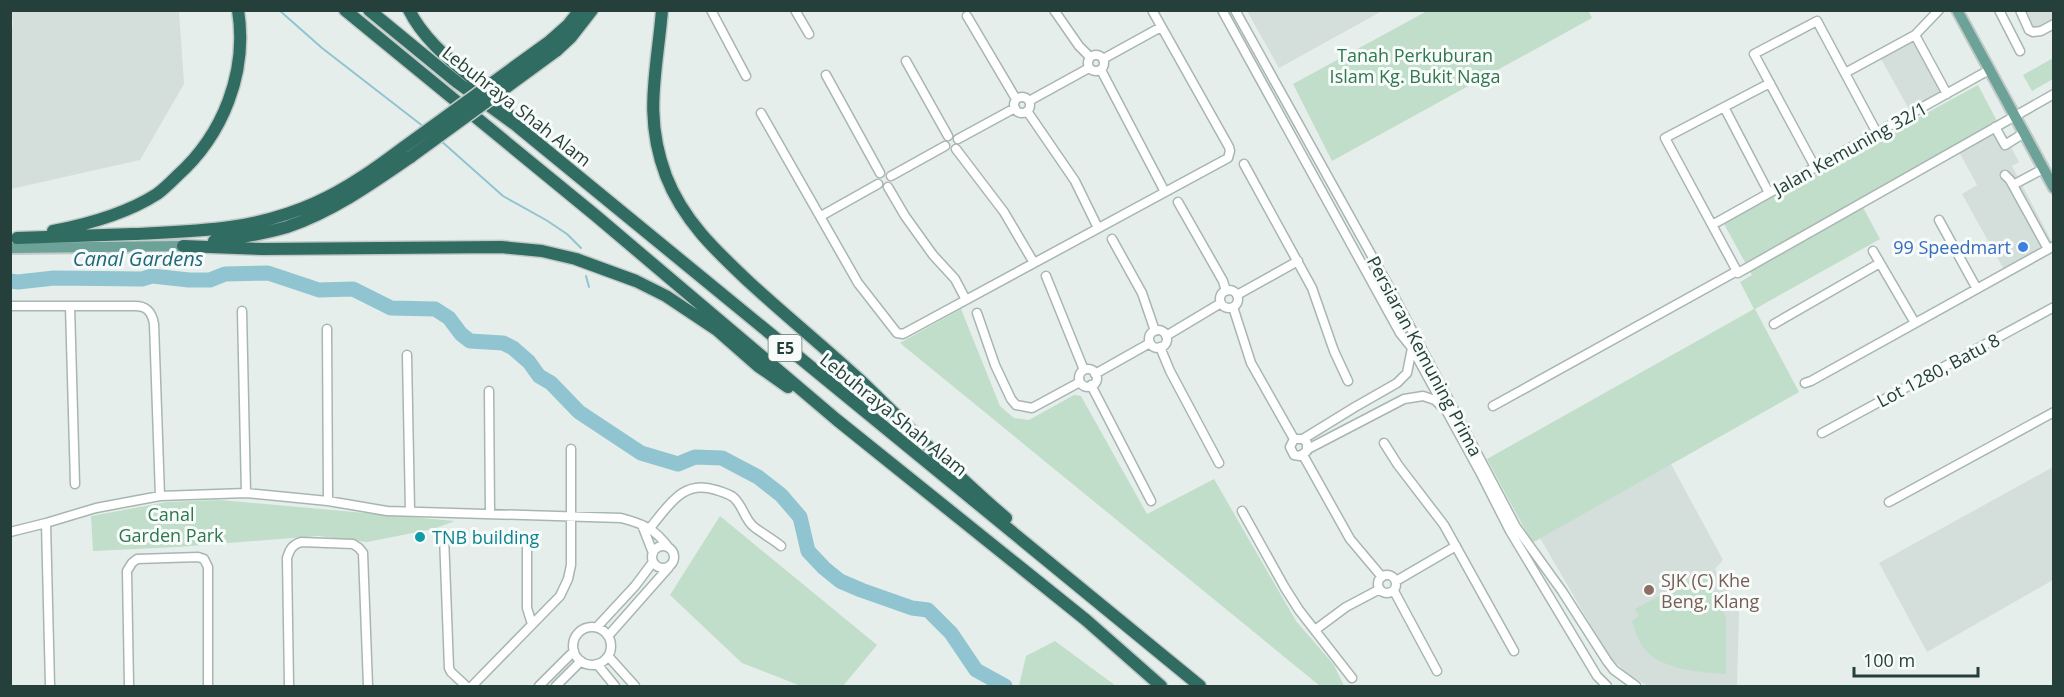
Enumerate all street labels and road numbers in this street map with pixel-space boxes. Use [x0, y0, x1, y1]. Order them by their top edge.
street label: Lebuhraya Shah Alam [438, 40, 596, 172]
street label: Jalan Kemuning 32/1 [1767, 96, 1931, 201]
street label: Persiaran Kemuning Prima [1362, 252, 1488, 460]
street label: Lot 1280, Batu 8 [1872, 328, 2004, 412]
road number: E5 [768, 335, 802, 361]
street label: Lebuhraya Shah Alam [815, 347, 973, 481]

